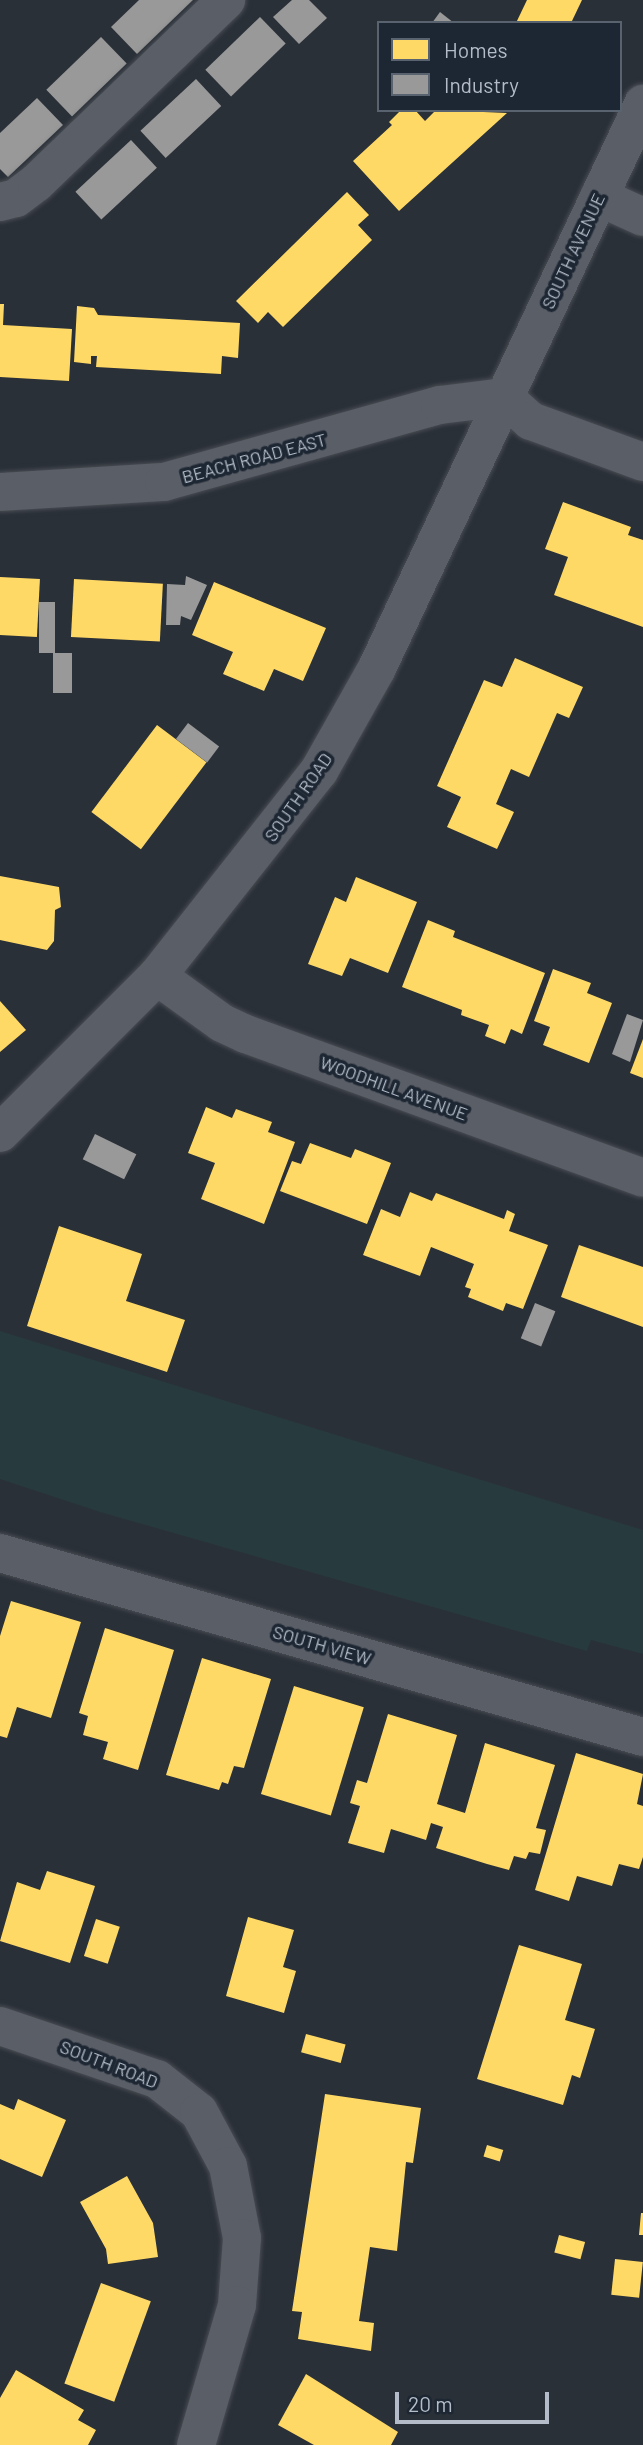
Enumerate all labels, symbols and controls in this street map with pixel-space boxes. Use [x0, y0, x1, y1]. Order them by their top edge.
legend [377, 21, 622, 112]
text: Homes [444, 37, 508, 62]
text: Industry [444, 72, 519, 97]
street label: SOUTH AVENUE [537, 190, 609, 312]
street label: BEACH ROAD EAST [179, 428, 329, 488]
street label: SOUTH ROAD [260, 749, 336, 845]
street label: WOODHILL AVENUE [317, 1051, 471, 1125]
street label: SOUTH VIEW [270, 1621, 374, 1669]
street label: SOUTH ROAD [57, 2035, 161, 2093]
scale bar [398, 2378, 552, 2422]
text: 20 m [408, 2391, 453, 2416]

